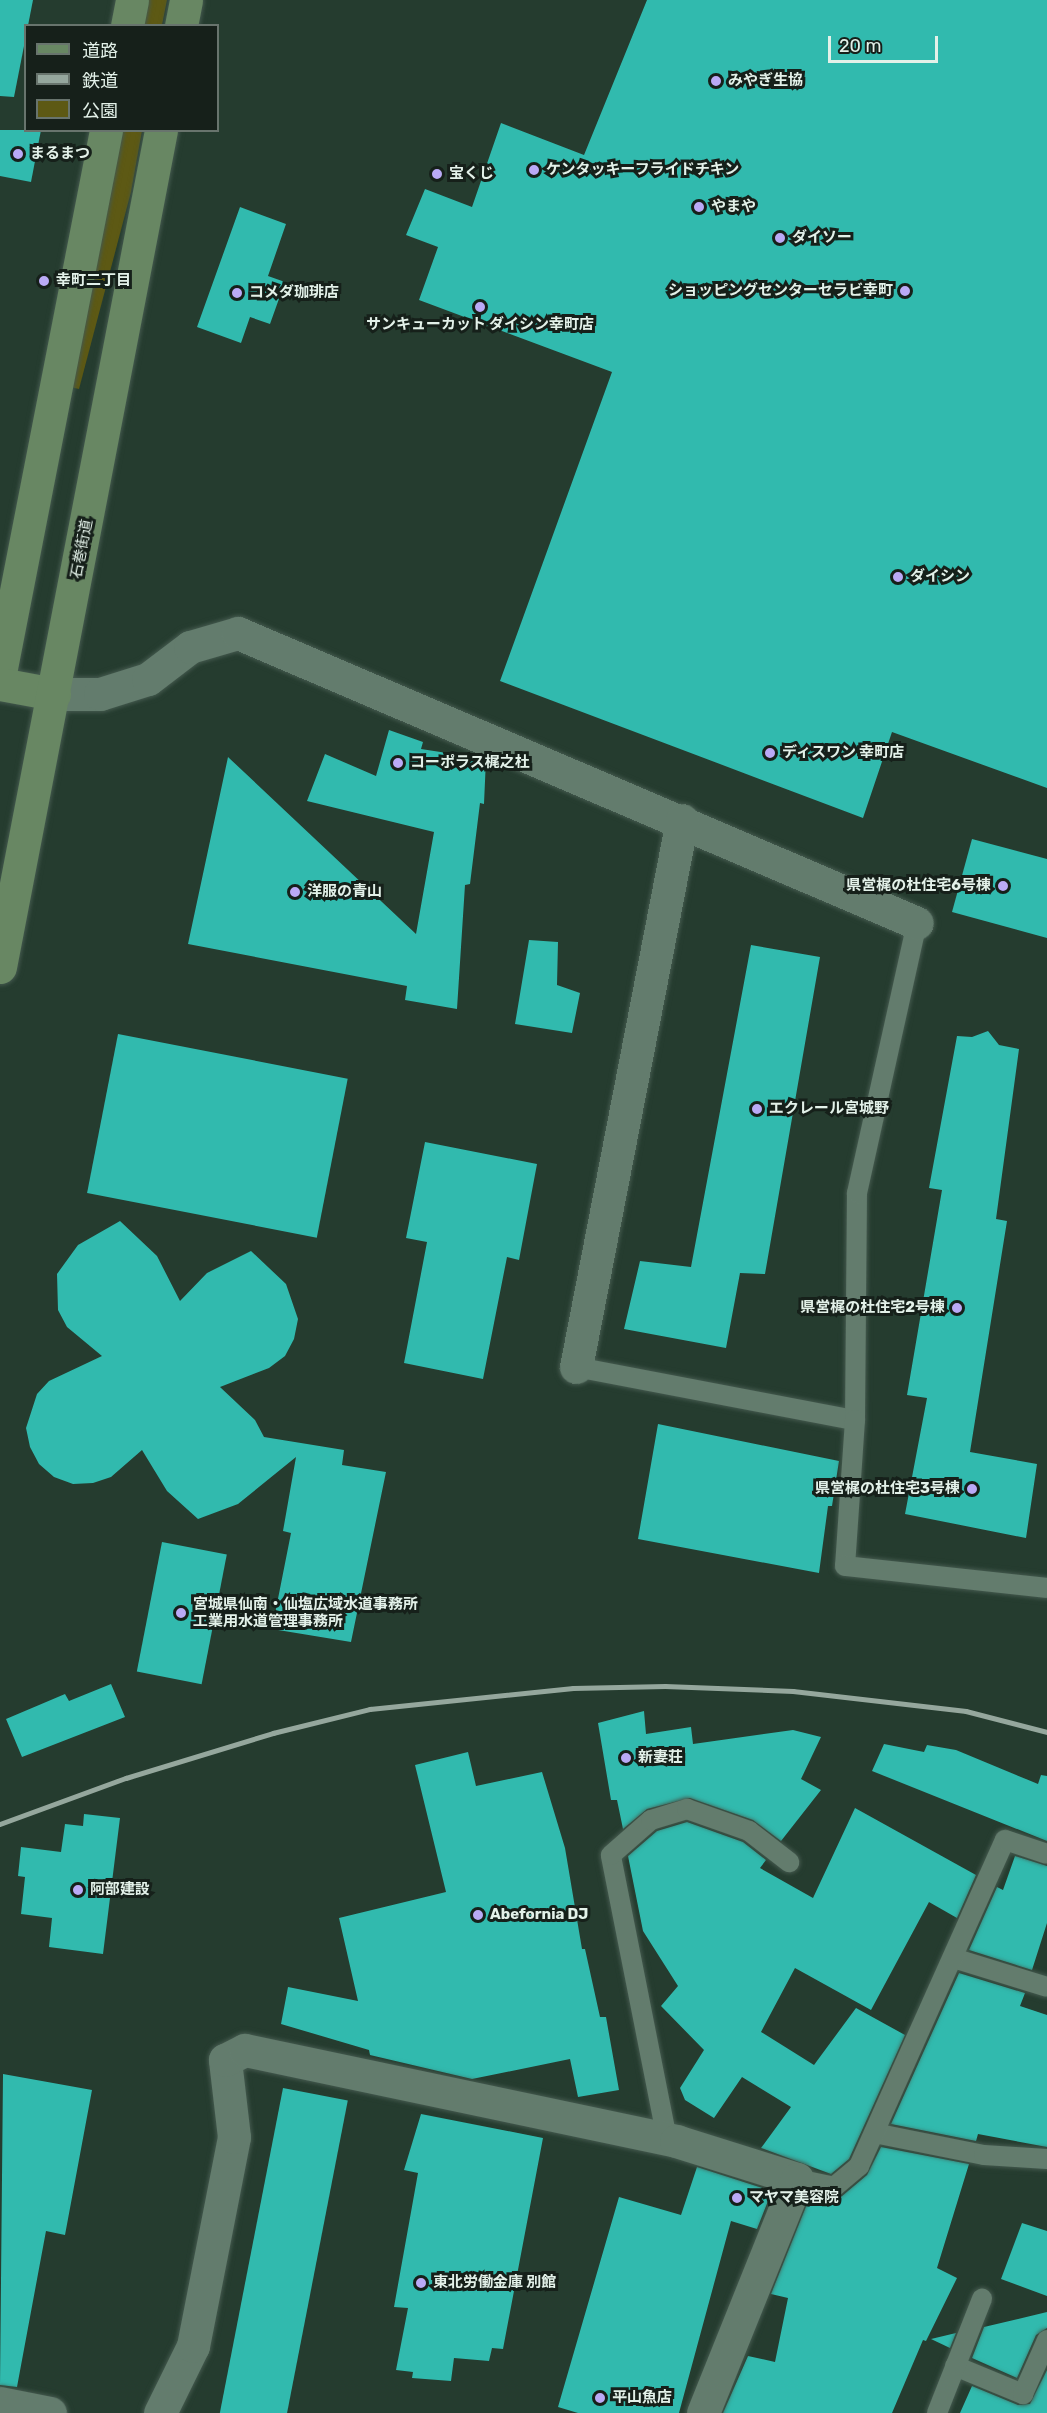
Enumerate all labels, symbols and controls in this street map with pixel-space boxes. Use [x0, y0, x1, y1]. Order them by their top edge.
legend [24, 24, 219, 132]
scale bar [831, 24, 940, 62]
text: 20 m [839, 35, 881, 57]
text: 道路 [82, 40, 118, 62]
text: 鉄道 [82, 70, 118, 92]
place label: みやぎ生協 [728, 72, 803, 90]
marker: みやぎ生協 [709, 74, 723, 88]
text: 公園 [82, 100, 118, 122]
place label: まるまつ [30, 145, 90, 163]
marker: まるまつ [11, 147, 25, 161]
place label: ケンタッキーフライドチキン [546, 161, 741, 179]
marker: ケンタッキーフライドチキン [527, 163, 541, 177]
place label: 宝くじ [449, 165, 494, 183]
marker: 宝くじ [430, 167, 444, 181]
place label: やまや [711, 198, 756, 216]
marker: やまや [692, 200, 706, 214]
place label: ダイソー [792, 229, 852, 247]
marker: ダイソー [773, 231, 787, 245]
place label: 幸町二丁目 [56, 272, 131, 290]
marker: 幸町二丁目 [37, 274, 51, 288]
place label: ショッピングセンターセラビ幸町 [668, 282, 893, 300]
place label: コメダ珈琲店 [249, 284, 339, 302]
marker: ショッピングセンターセラビ幸町 [898, 284, 912, 298]
marker: コメダ珈琲店 [230, 286, 244, 300]
marker: サンキューカット ダイシン幸町店 [473, 300, 487, 314]
place label: サンキューカット ダイシン幸町店 [366, 316, 594, 334]
street label: 石巻街道 [67, 518, 97, 580]
place label: ダイシン [910, 568, 970, 586]
marker: ダイシン [891, 570, 905, 584]
place label: ディスワン 幸町店 [782, 744, 905, 762]
marker: ディスワン 幸町店 [763, 746, 777, 760]
place label: コーポラス梶之杜 [410, 754, 530, 772]
marker: コーポラス梶之杜 [391, 756, 405, 770]
place label: 県営梶の杜住宅6号棟 [846, 877, 991, 895]
marker: 県営梶の杜住宅6号棟 [996, 879, 1010, 893]
place label: 洋服の青山 [307, 883, 382, 901]
marker: 洋服の青山 [288, 885, 302, 899]
place label: エクレール宮城野 [769, 1100, 889, 1118]
marker: エクレール宮城野 [750, 1102, 764, 1116]
place label: 県営梶の杜住宅2号棟 [800, 1299, 945, 1317]
marker: 県営梶の杜住宅2号棟 [950, 1301, 964, 1315]
place label: 県営梶の杜住宅3号棟 [815, 1480, 960, 1498]
marker: 県営梶の杜住宅3号棟 [965, 1482, 979, 1496]
place label: 宮城県仙南・仙塩広域水道事務所 工業用水道管理事務所 [193, 1595, 418, 1630]
marker: 宮城県仙南・仙塩広域水道事務所 工業用水道管理事務所 [174, 1606, 188, 1620]
place label: 新妻荘 [638, 1749, 683, 1767]
marker: 新妻荘 [619, 1751, 633, 1765]
place label: 阿部建設 [90, 1881, 150, 1899]
marker: 阿部建設 [71, 1883, 85, 1897]
place label: Abefornia DJ [490, 1906, 588, 1924]
marker: Abefornia DJ [471, 1908, 485, 1922]
place label: マヤマ美容院 [749, 2189, 839, 2207]
marker: マヤマ美容院 [730, 2191, 744, 2205]
place label: 東北労働金庫 別館 [433, 2274, 556, 2292]
marker: 東北労働金庫 別館 [414, 2276, 428, 2290]
place label: 平山魚店 [612, 2389, 672, 2407]
marker: 平山魚店 [593, 2391, 607, 2405]

